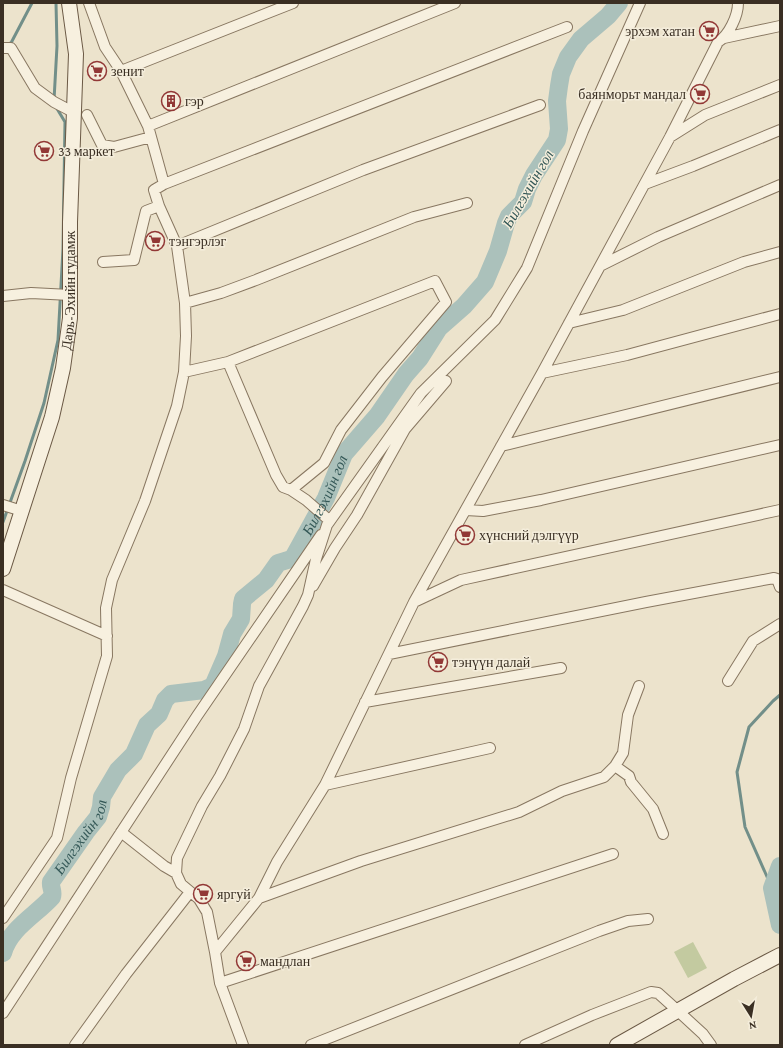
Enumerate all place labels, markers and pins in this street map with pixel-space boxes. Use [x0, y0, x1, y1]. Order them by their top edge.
supermarket icon: эрхэм хатан [698, 20, 720, 42]
place label: эрхэм хатан [625, 23, 696, 39]
supermarket icon: зенит [86, 60, 108, 82]
place label: зенит [111, 63, 144, 79]
supermarket icon: баянморьт мандал [689, 83, 711, 105]
place label: баянморьт мандал [578, 86, 686, 102]
building icon: гэр [160, 90, 182, 112]
place label: гэр [185, 93, 204, 109]
supermarket icon: 33 маркет [33, 140, 55, 162]
place label: 33 маркет [58, 143, 115, 159]
supermarket icon: тэнгэрлэг [144, 230, 166, 252]
place label: тэнгэрлэг [169, 233, 227, 249]
supermarket icon: хүнсний дэлгүүр [454, 524, 476, 546]
place label: хүнсний дэлгүүр [479, 527, 579, 543]
supermarket icon: тэнүүн далай [427, 651, 449, 673]
place label: тэнүүн далай [452, 654, 531, 670]
supermarket icon: яргуй [192, 883, 214, 905]
place label: яргуй [217, 886, 251, 902]
supermarket icon: мандлан [235, 950, 257, 972]
place label: мандлан [260, 953, 311, 969]

